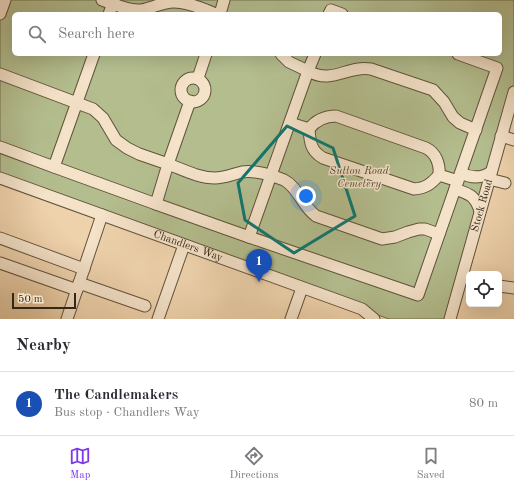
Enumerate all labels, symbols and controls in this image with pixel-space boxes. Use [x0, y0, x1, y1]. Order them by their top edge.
search box [12, 12, 502, 56]
icon: search [26, 23, 48, 45]
text: Search here [58, 27, 135, 42]
park label: Sutton Road Cemetery [329, 166, 389, 190]
street label: Stock Road [469, 178, 495, 233]
your location [296, 186, 316, 206]
street label: Chandlers Way [152, 228, 224, 264]
pin: 1 [246, 249, 272, 282]
map controls [466, 271, 502, 307]
button: locate [466, 271, 502, 307]
scale bar [12, 291, 76, 310]
text: 50 m [18, 294, 43, 305]
text: Nearby [16, 337, 71, 354]
text: The Candlemakers [54, 388, 178, 403]
text: 1 [25, 397, 33, 410]
text: 80 m [469, 397, 498, 410]
text: Bus stop · Chandlers Way [54, 406, 200, 419]
tab: Map [69, 445, 91, 483]
tab: Directions [230, 445, 278, 483]
tab: Saved [417, 445, 445, 483]

